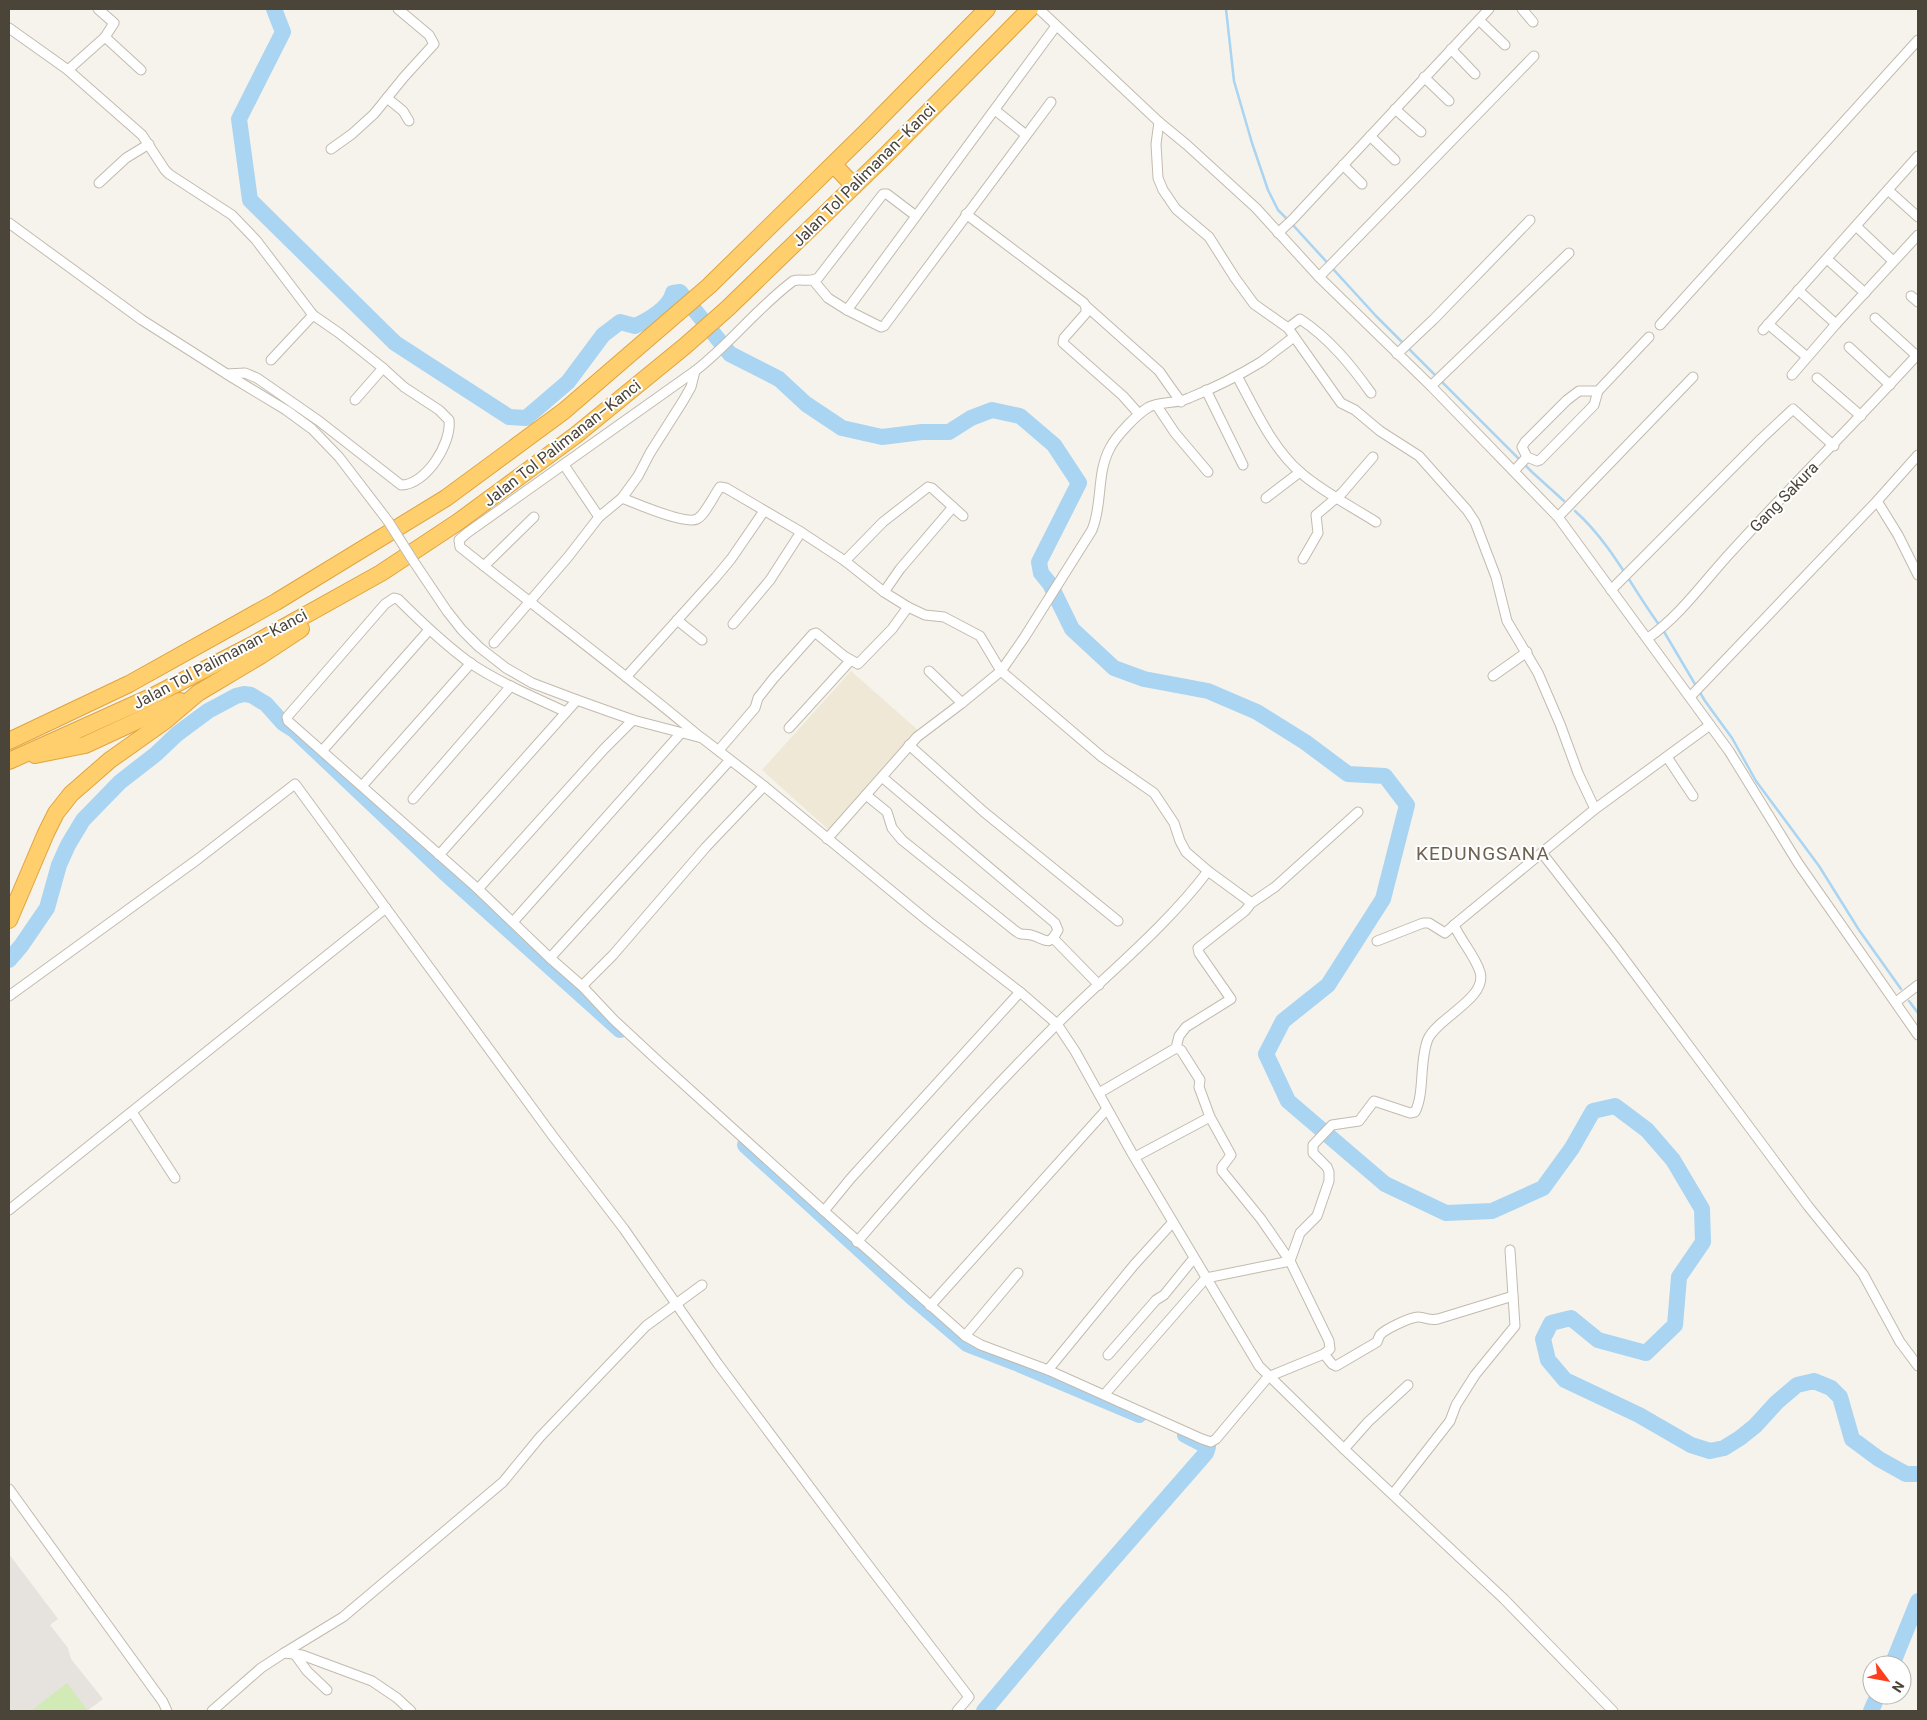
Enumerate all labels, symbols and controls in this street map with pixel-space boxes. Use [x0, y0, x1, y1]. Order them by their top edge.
street label: Jalan Tol Palimanan–Kanci [789, 100, 939, 250]
street label: Jalan Tol Palimanan–Kanci [480, 376, 644, 510]
street label: Gang Sakura [1746, 458, 1822, 536]
street label: Jalan Tol Palimanan–Kanci [130, 605, 310, 713]
district label: KEDUNGSANA [1416, 842, 1550, 865]
north arrow [1862, 1655, 1912, 1705]
text: N [1889, 1678, 1907, 1695]

